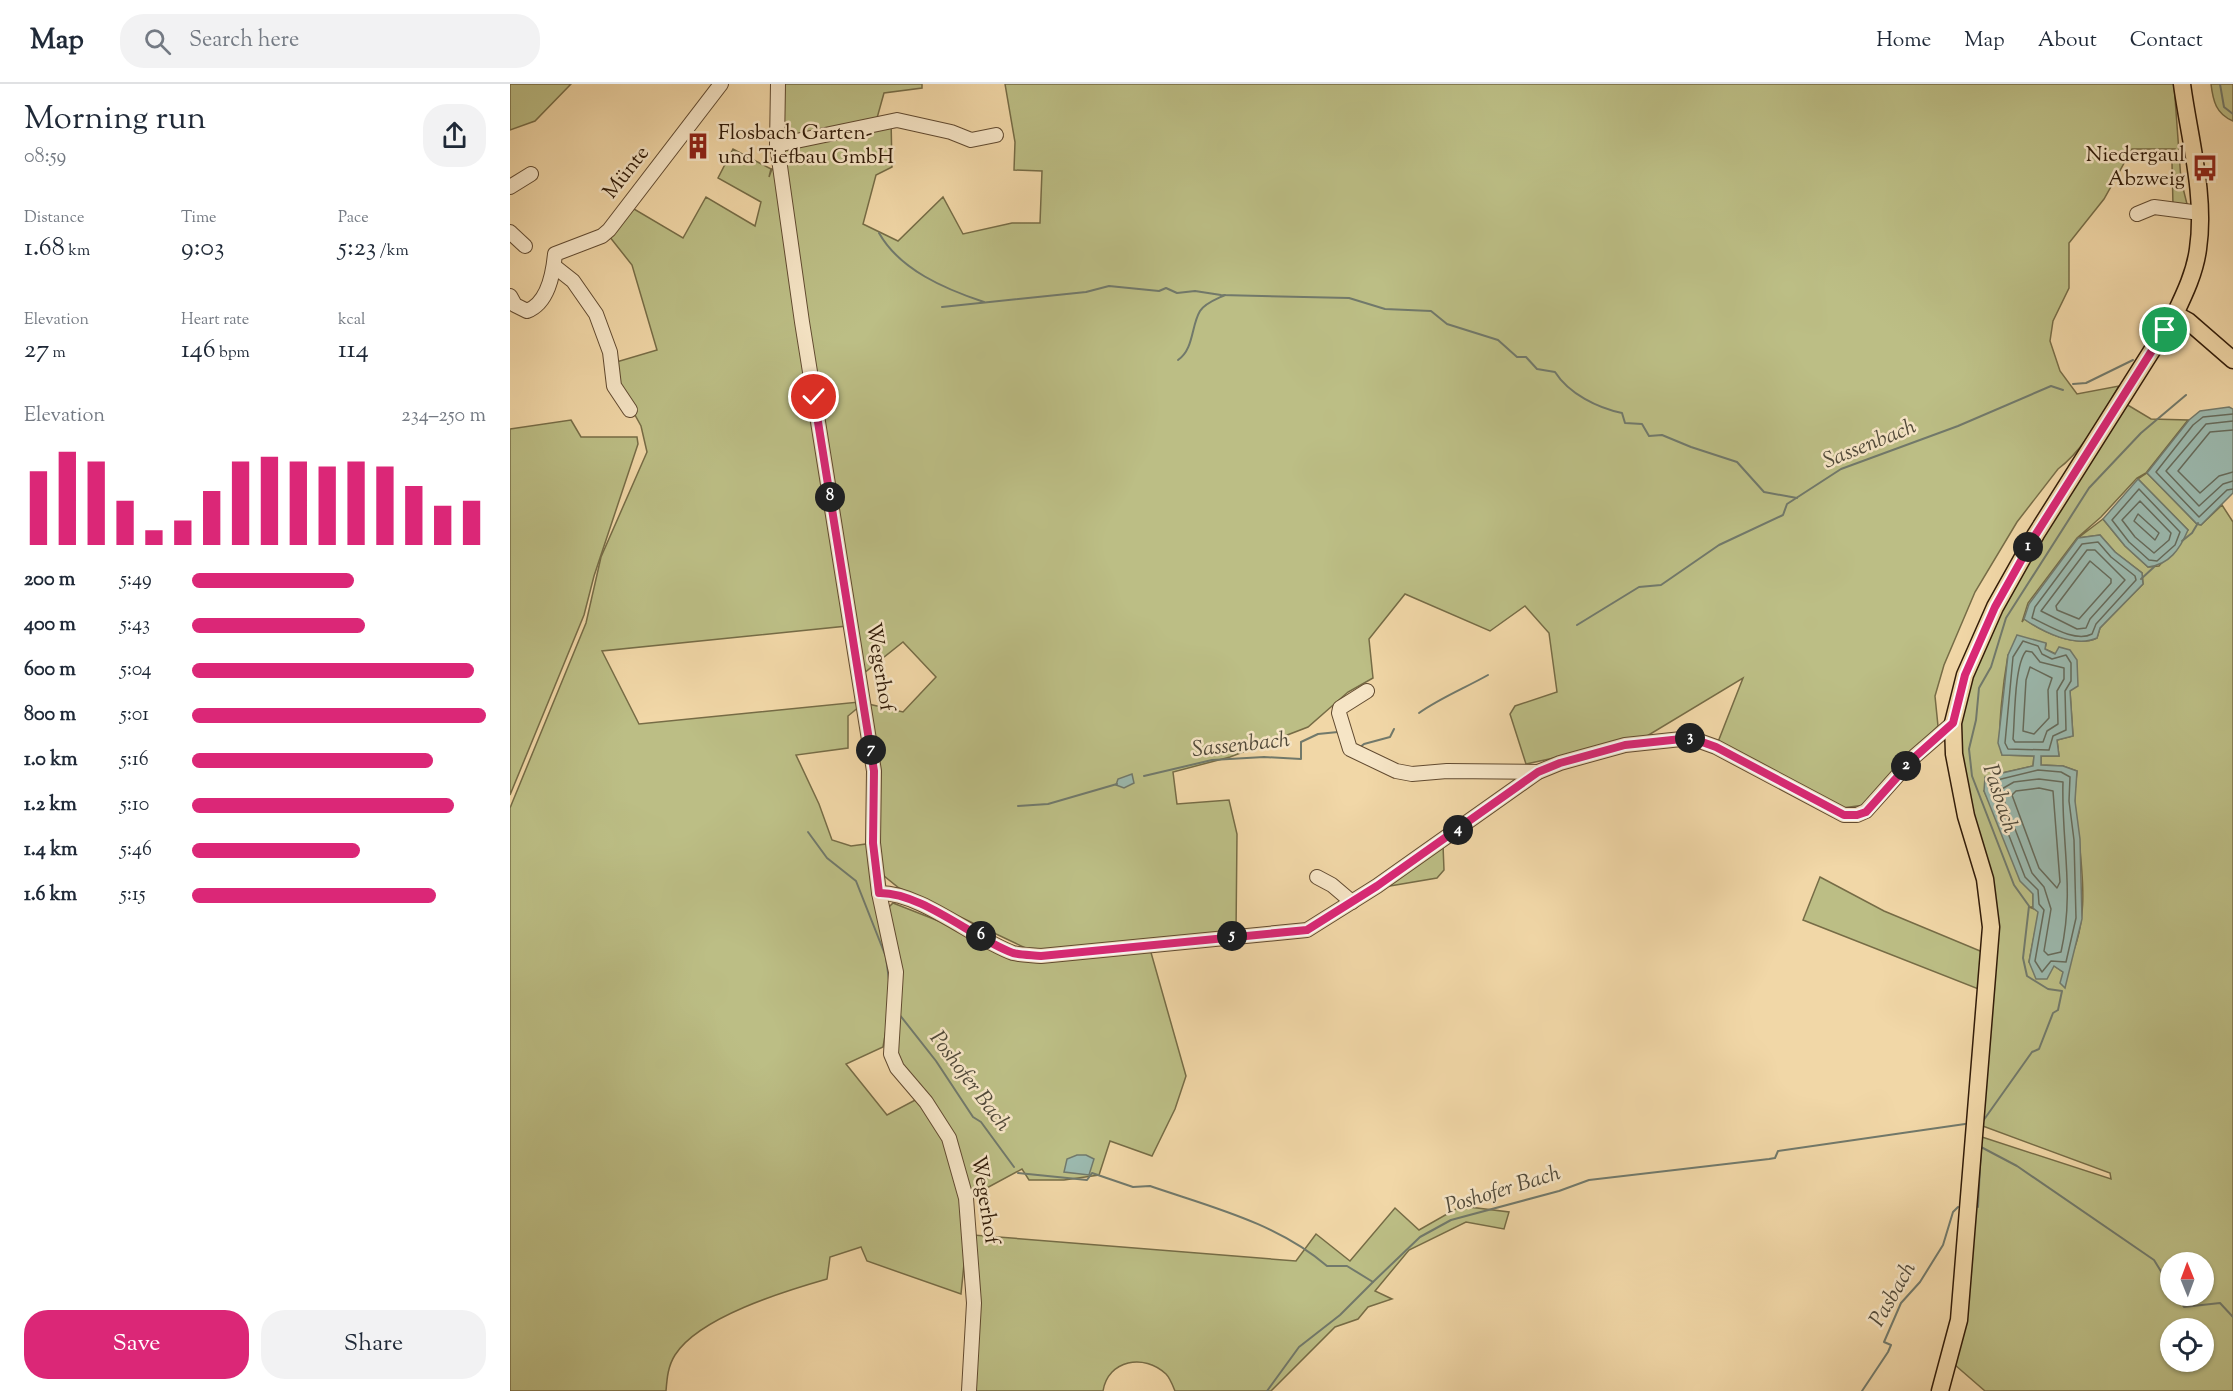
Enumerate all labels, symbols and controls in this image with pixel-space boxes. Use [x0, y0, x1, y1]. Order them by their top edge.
search box [120, 14, 540, 68]
text: Map [30, 21, 84, 61]
icon: search [141, 25, 174, 58]
text: Search here [189, 25, 299, 57]
text: Home [1876, 26, 1931, 56]
text: Map [1964, 26, 2005, 56]
text: About [2038, 26, 2097, 56]
text: Contact [2130, 26, 2203, 56]
text: Morning run [24, 96, 206, 144]
button: share [423, 104, 486, 167]
place label: Flosbach Garten- und Tiefbau GmbH [718, 119, 894, 173]
building icon: Flosbach Garten- und Tiefbau GmbH [683, 131, 713, 161]
street label: Münte [597, 140, 657, 206]
place label: Niedergaul Abzweig [2086, 141, 2185, 195]
text: 08:59 [24, 143, 66, 172]
bus stop icon: Niedergaul Abzweig [2190, 153, 2220, 183]
text: Distance [24, 207, 84, 230]
text: Time [181, 207, 217, 230]
text: Pace [338, 207, 369, 230]
text: 1.68 [24, 230, 65, 267]
text: 9:03 [181, 230, 224, 267]
text: 5:23 [338, 230, 376, 267]
text: km [65, 240, 90, 263]
text: /km [376, 240, 409, 263]
pin [2139, 304, 2190, 355]
text: Elevation [24, 309, 89, 332]
text: Heart rate [181, 309, 249, 332]
text: kcal [338, 309, 366, 332]
icon: arrive [2148, 313, 2181, 346]
text: 27 [24, 332, 49, 369]
text: 146 [181, 332, 216, 369]
text: 114 [338, 332, 369, 369]
text: m [49, 342, 66, 365]
text: bpm [216, 342, 250, 365]
pin [788, 371, 839, 422]
icon: check [797, 380, 830, 413]
text: Elevation [24, 402, 105, 431]
text: 234–250 m [401, 402, 486, 431]
water label: Sassenbach [1819, 412, 1922, 478]
pin: 8 [815, 482, 845, 512]
text: 8 [826, 485, 834, 508]
pin: 1 [2013, 532, 2043, 562]
text: 1 [2025, 535, 2031, 558]
text: 200 m [24, 566, 75, 595]
text: 5:49 [120, 566, 152, 595]
text: 400 m [24, 611, 76, 640]
text: 5:43 [120, 611, 150, 640]
street label: Wegerhof [857, 620, 901, 715]
text: 600 m [24, 656, 76, 685]
text: 5:04 [120, 656, 152, 685]
text: 800 m [24, 701, 76, 730]
text: 5:01 [120, 701, 149, 730]
pin: 3 [1675, 723, 1705, 753]
water label: Sassenbach [1191, 725, 1292, 767]
text: 3 [1687, 726, 1693, 749]
pin: 7 [856, 735, 886, 765]
text: 7 [867, 738, 875, 761]
text: 1.0 km [24, 746, 78, 775]
text: 5:16 [120, 746, 149, 775]
pin: 2 [1891, 751, 1921, 781]
text: 2 [1902, 754, 1910, 777]
water label: Pasbach [1973, 761, 2025, 838]
text: 1.2 km [24, 791, 77, 820]
text: 5:10 [120, 791, 149, 820]
pin: 4 [1443, 815, 1473, 845]
text: 4 [1454, 818, 1462, 841]
text: 1.4 km [24, 836, 78, 865]
text: 5:46 [120, 836, 152, 865]
text: 1.6 km [24, 881, 77, 910]
text: 5:15 [120, 881, 146, 910]
pin: 6 [966, 921, 996, 951]
pin: 5 [1217, 921, 1247, 951]
text: 6 [977, 924, 985, 947]
text: 5 [1229, 924, 1235, 947]
water label: Poshofer Bach [920, 1025, 1018, 1139]
street label: Wegerhof [962, 1153, 1006, 1248]
water label: Poshofer Bach [1441, 1158, 1565, 1224]
north arrow [2160, 1252, 2214, 1306]
map controls [2160, 1252, 2214, 1372]
water label: Pasbach [1863, 1256, 1926, 1333]
button: Save [24, 1310, 249, 1379]
button: Share [261, 1310, 486, 1379]
button: locate [2160, 1318, 2214, 1372]

